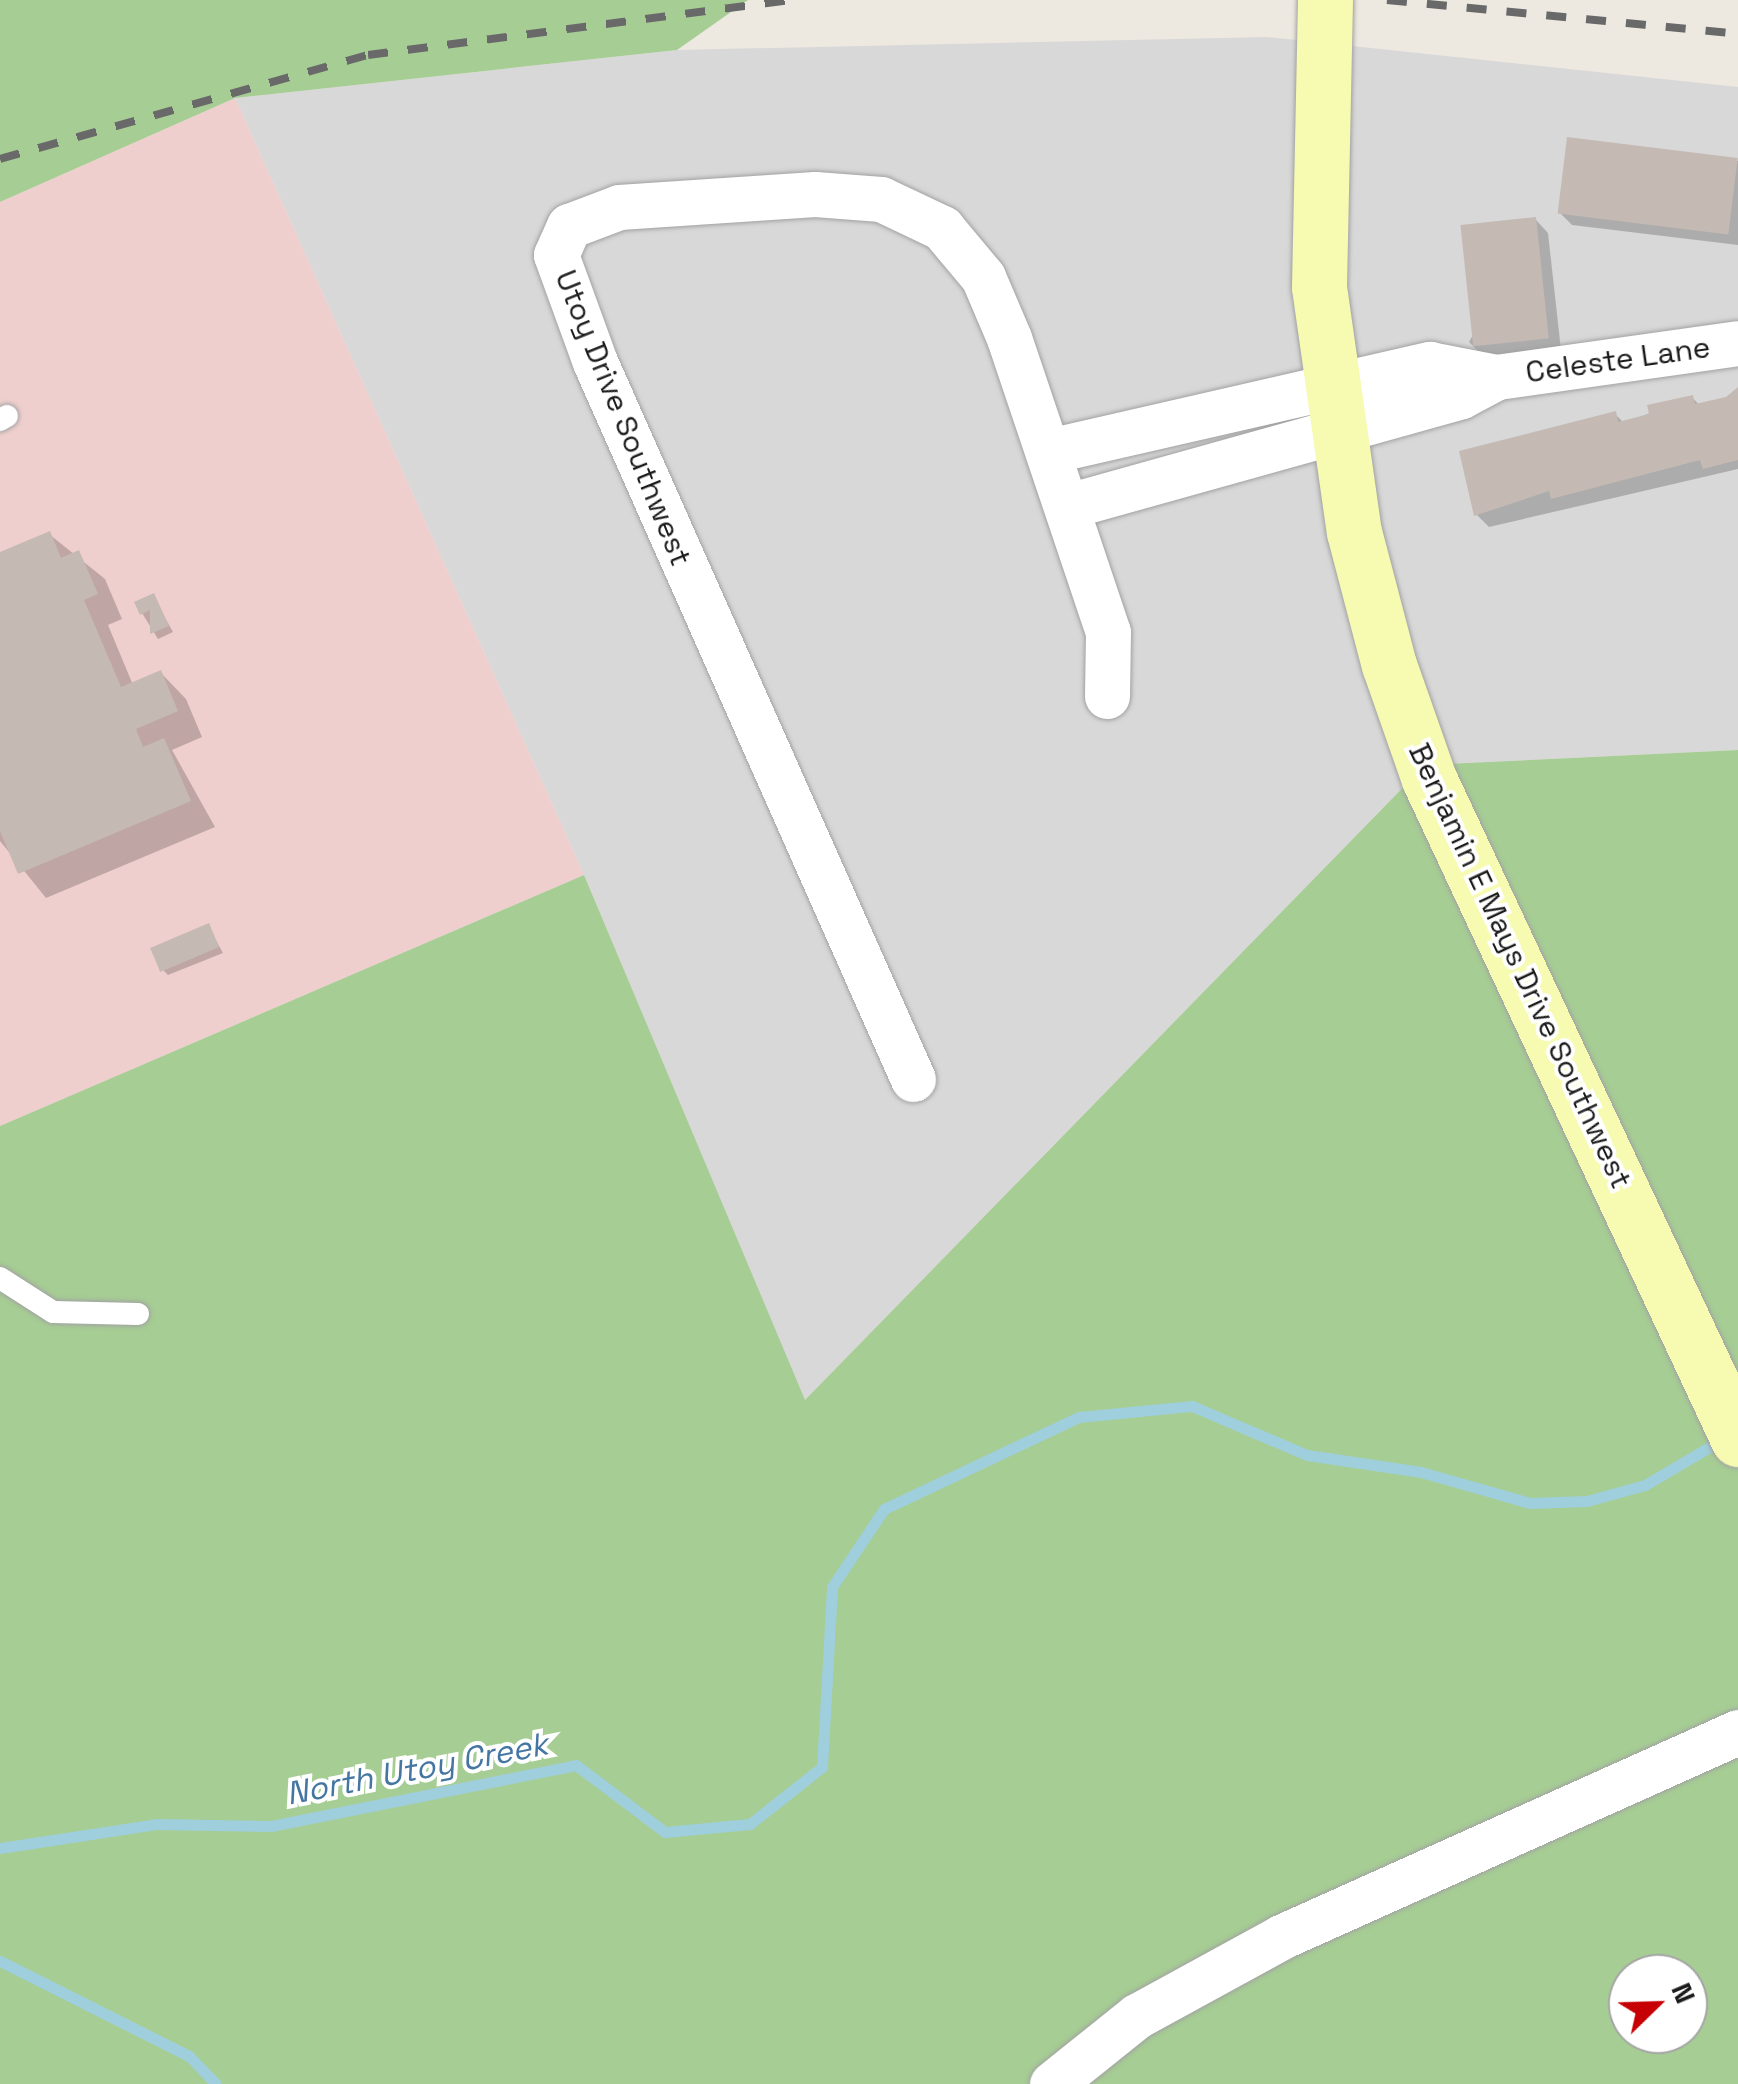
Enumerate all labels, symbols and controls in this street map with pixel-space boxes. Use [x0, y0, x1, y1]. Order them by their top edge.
street label: Utoy Drive Southwest [547, 265, 699, 571]
street label: Celeste Lane [1523, 329, 1713, 391]
street label: Benjamin E Mays Drive Southwest [1401, 738, 1639, 1194]
water label: North Utoy Creek [283, 1725, 551, 1813]
north arrow [1608, 1954, 1708, 2054]
text: N [1664, 1977, 1704, 2009]

